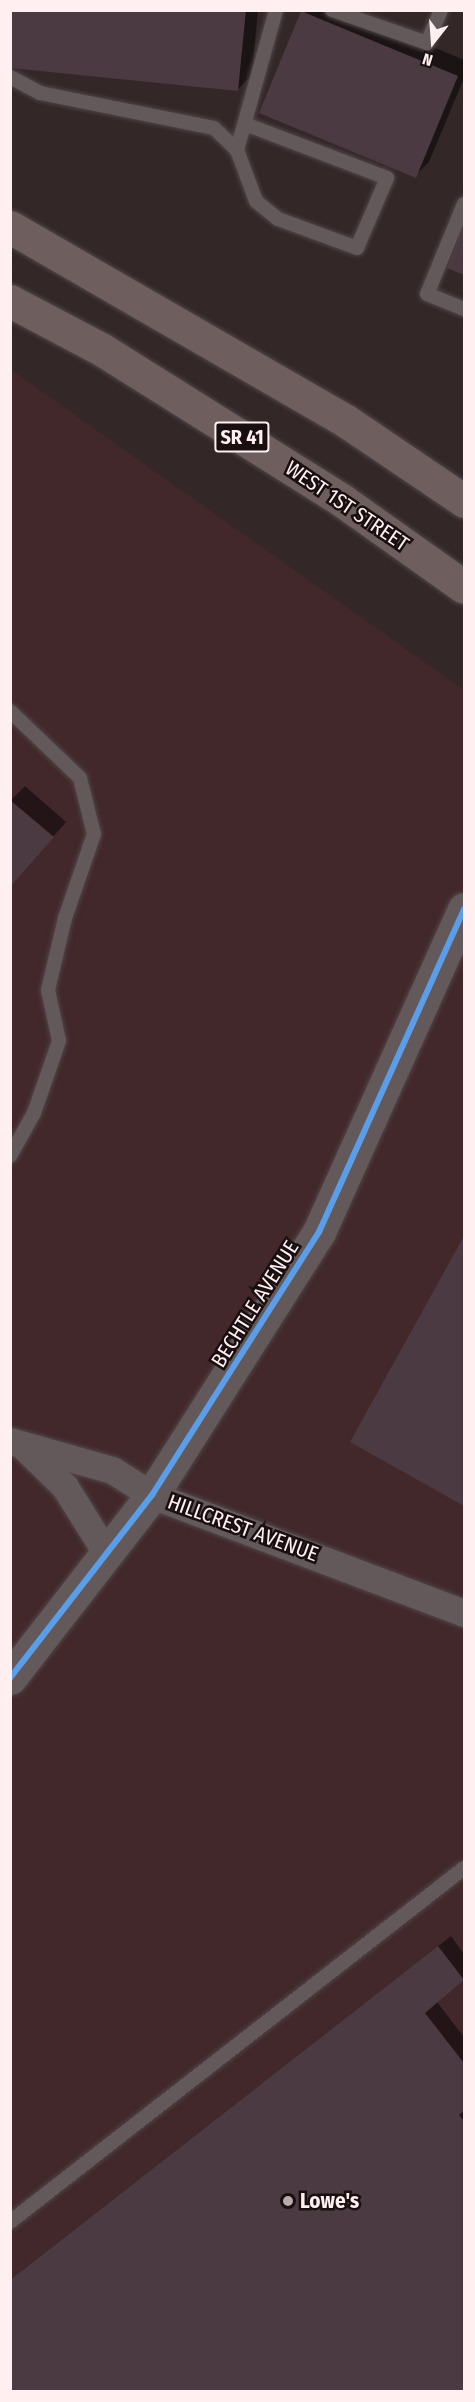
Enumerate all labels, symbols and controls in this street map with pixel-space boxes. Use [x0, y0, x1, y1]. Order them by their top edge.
north arrow [403, 12, 463, 72]
text: N [420, 49, 435, 70]
road number: SR 41 [214, 420, 270, 454]
street label: WEST 1ST STREET [281, 455, 413, 557]
street label: BECHTLE AVENUE [206, 1236, 304, 1372]
street label: HILLCREST AVENUE [164, 1489, 322, 1567]
place label: Lowe's [300, 2188, 359, 2214]
marker: Lowe's [281, 2194, 295, 2208]

